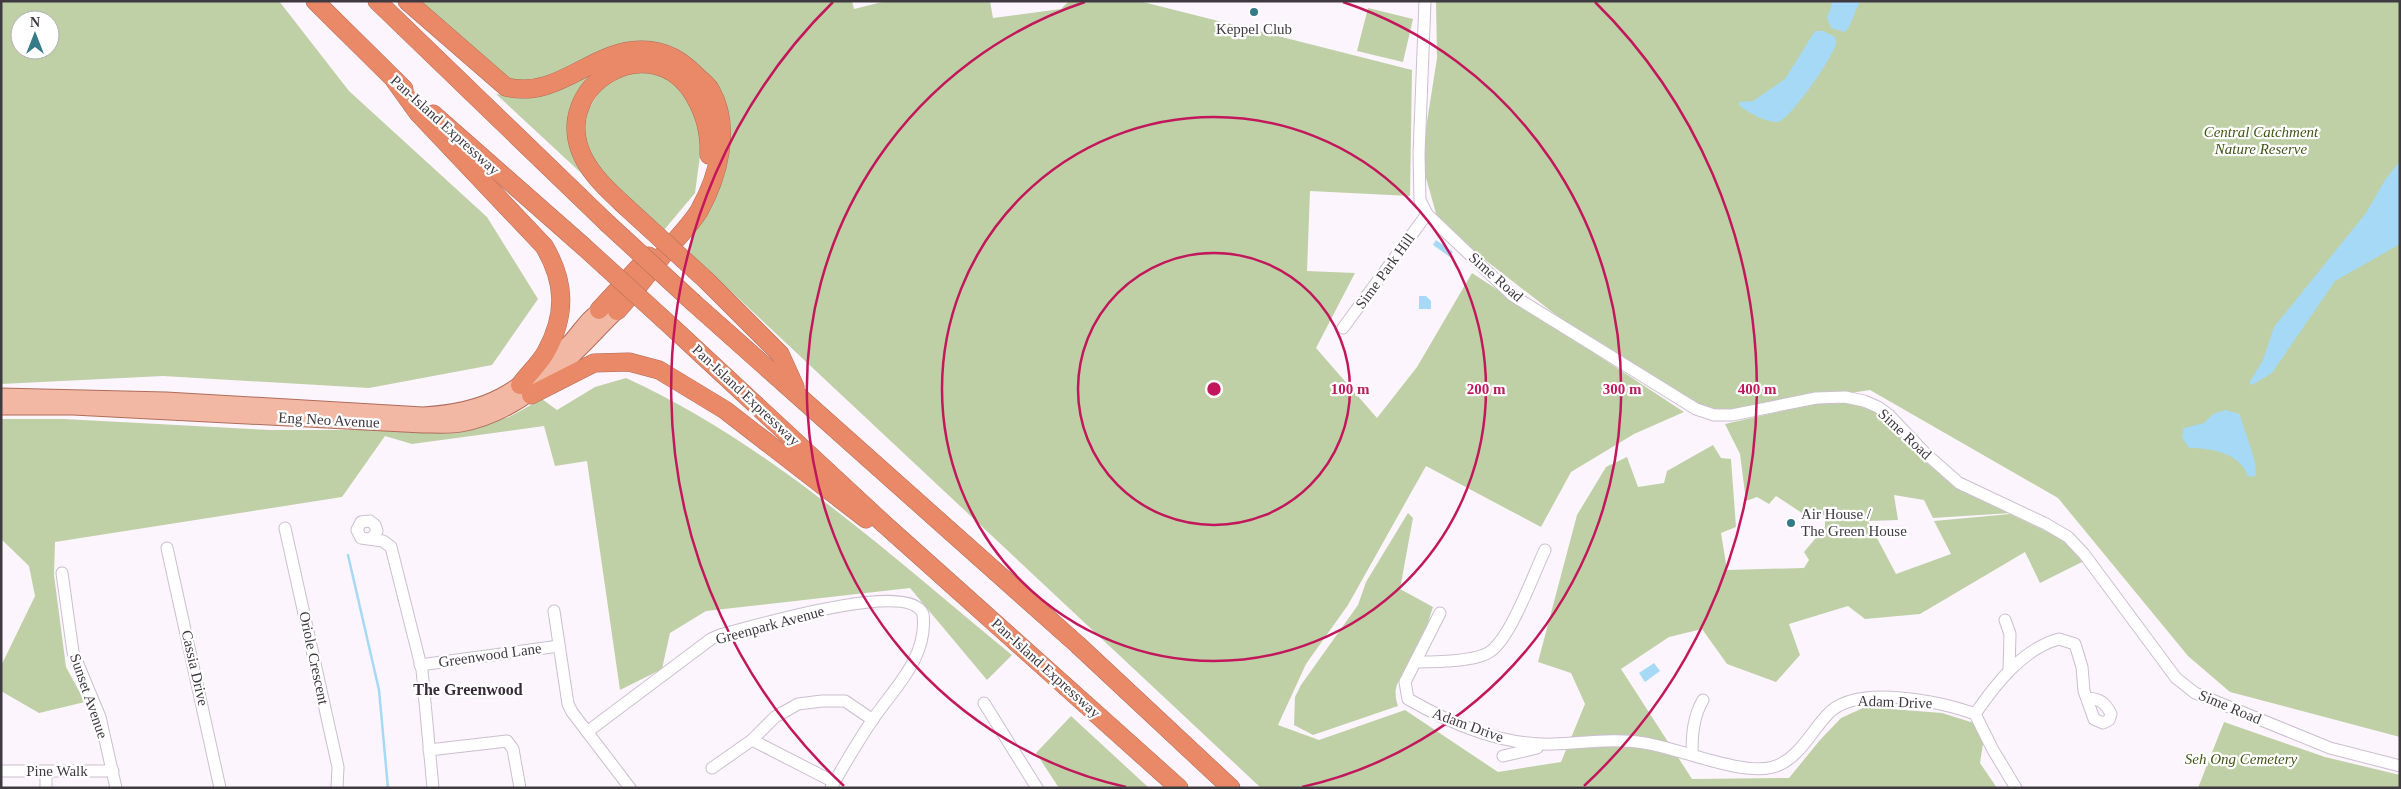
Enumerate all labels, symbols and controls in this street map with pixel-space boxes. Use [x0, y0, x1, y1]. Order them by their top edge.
marker: Keppel Club [1248, 6, 1260, 18]
north arrow [10, 10, 60, 60]
text: N [30, 15, 40, 30]
place label: Keppel Club [1216, 21, 1292, 37]
street label: Pan-Island Expressway [387, 72, 503, 178]
park label: Central Catchment Nature Reserve [2204, 124, 2319, 157]
street label: Sime Park Hill [1352, 230, 1418, 312]
street label: Sime Road [1466, 249, 1527, 305]
street label: Pan-Island Expressway [689, 341, 803, 449]
centre of rings [1205, 380, 1223, 398]
text: 100 m [1331, 381, 1370, 397]
text: 200 m [1467, 381, 1506, 397]
text: 300 m [1603, 381, 1642, 397]
text: 400 m [1738, 381, 1777, 397]
street label: Sime Road [1875, 406, 1935, 463]
street label: Eng Neo Avenue [278, 409, 380, 431]
place label: Air House / The Green House [1801, 506, 1907, 539]
marker: Air House / The Green House [1785, 517, 1797, 529]
street label: Greenpark Avenue [714, 603, 826, 647]
street label: Oriole Crescent [296, 610, 332, 707]
street label: Pan-Island Expressway [988, 615, 1104, 721]
street label: Cassia Drive [179, 629, 212, 708]
street label: Greenwood Lane [438, 640, 543, 670]
street label: Sunset Avenue [67, 652, 111, 741]
district label: The Greenwood [413, 681, 523, 698]
street label: Sime Road [2196, 687, 2264, 728]
street label: Adam Drive [1857, 693, 1933, 711]
street label: Adam Drive [1430, 705, 1506, 745]
park label: Seh Ong Cemetery [2185, 751, 2298, 767]
street label: Pine Walk [26, 763, 88, 779]

